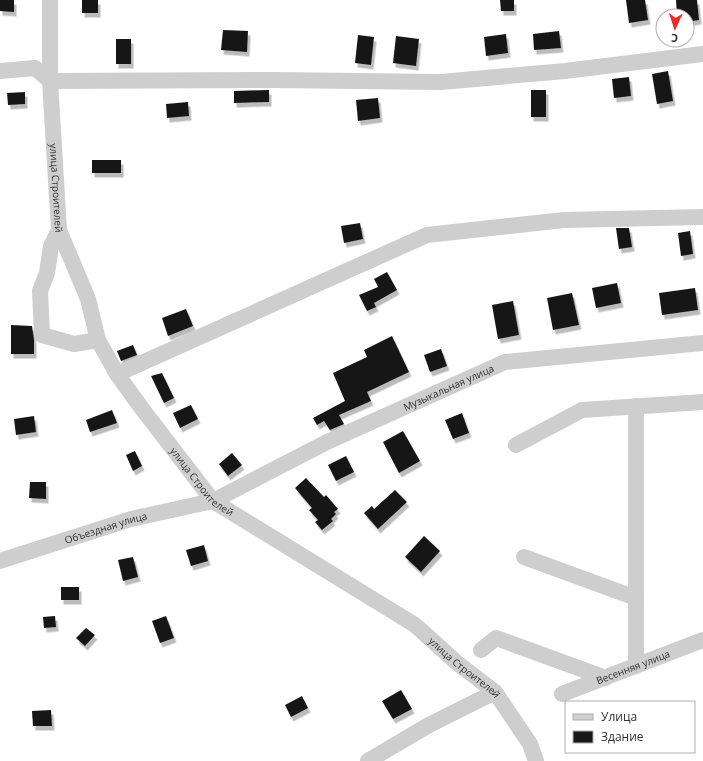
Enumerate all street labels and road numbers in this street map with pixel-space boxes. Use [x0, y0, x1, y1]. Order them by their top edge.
street label: улица Строителей [47, 143, 66, 233]
street label: Музыкальная улица [401, 361, 496, 414]
street label: улица Строителей [167, 444, 236, 519]
street label: Объездная улица [63, 509, 148, 547]
street label: улица Строителей [426, 634, 504, 701]
street label: Весенняя улица [594, 646, 672, 687]

